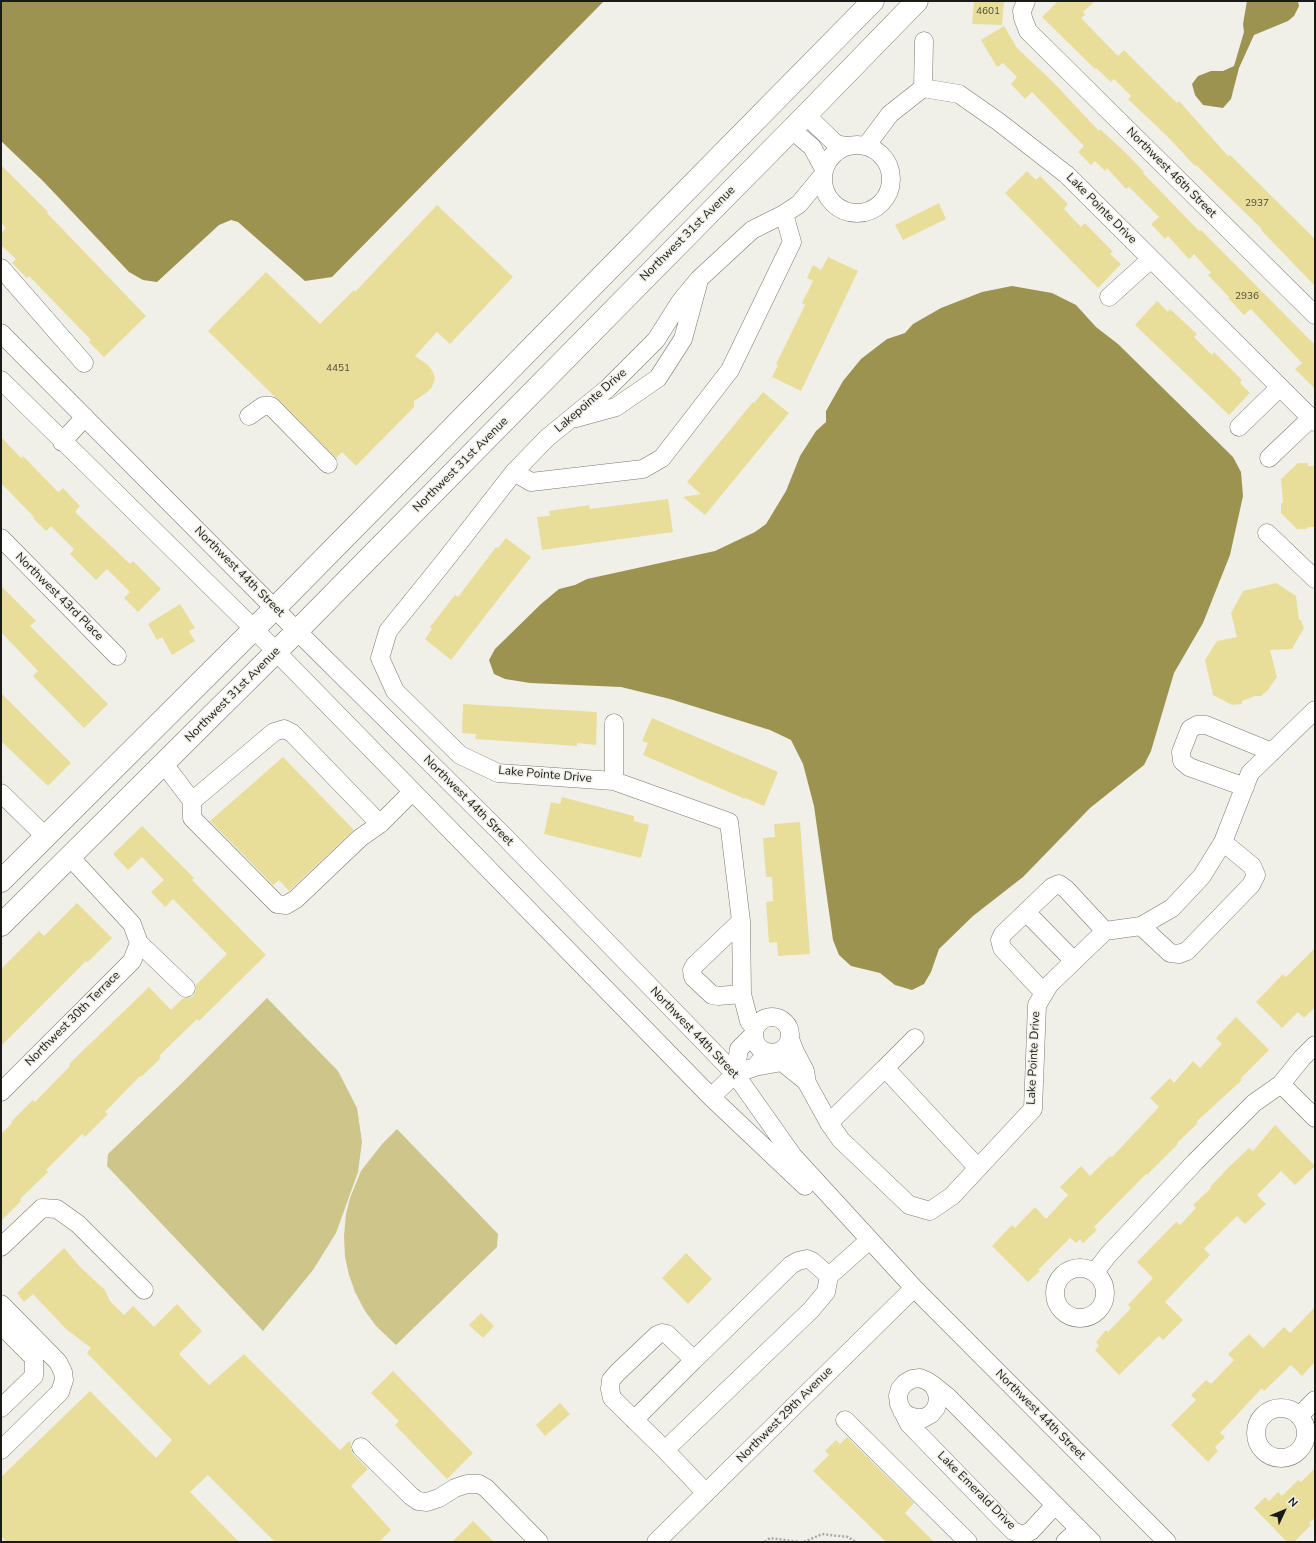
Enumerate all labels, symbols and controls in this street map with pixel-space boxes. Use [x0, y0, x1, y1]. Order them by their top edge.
house number: 4601 [976, 6, 1000, 18]
street label: Northwest 46th Street [1123, 125, 1219, 221]
street label: Lake Pointe Drive [1063, 171, 1139, 247]
street label: Northwest 31st Avenue [637, 183, 739, 285]
house number: 2937 [1245, 198, 1269, 210]
house number: 2936 [1235, 291, 1259, 303]
house number: 4451 [326, 363, 350, 375]
street label: Lakepointe Drive [552, 366, 630, 436]
street label: Northwest 31st Avenue [410, 414, 512, 516]
street label: Northwest 44th Street [191, 524, 287, 620]
street label: Northwest 43rd Place [12, 550, 106, 644]
street label: Northwest 31st Avenue [182, 644, 284, 746]
street label: Northwest 44th Street [420, 753, 516, 849]
street label: Lake Pointe Drive [498, 764, 592, 786]
street label: Northwest 30th Terrace [23, 969, 123, 1069]
street label: Northwest 44th Street [647, 984, 741, 1082]
street label: Lake Pointe Drive [1024, 1011, 1044, 1105]
street label: Northwest 29th Avenue [734, 1364, 836, 1466]
street label: Northwest 44th Street [992, 1367, 1088, 1463]
street label: Lake Emerald Drive [934, 1449, 1018, 1533]
north arrow [1264, 1491, 1304, 1531]
text: N [1285, 1494, 1301, 1510]

